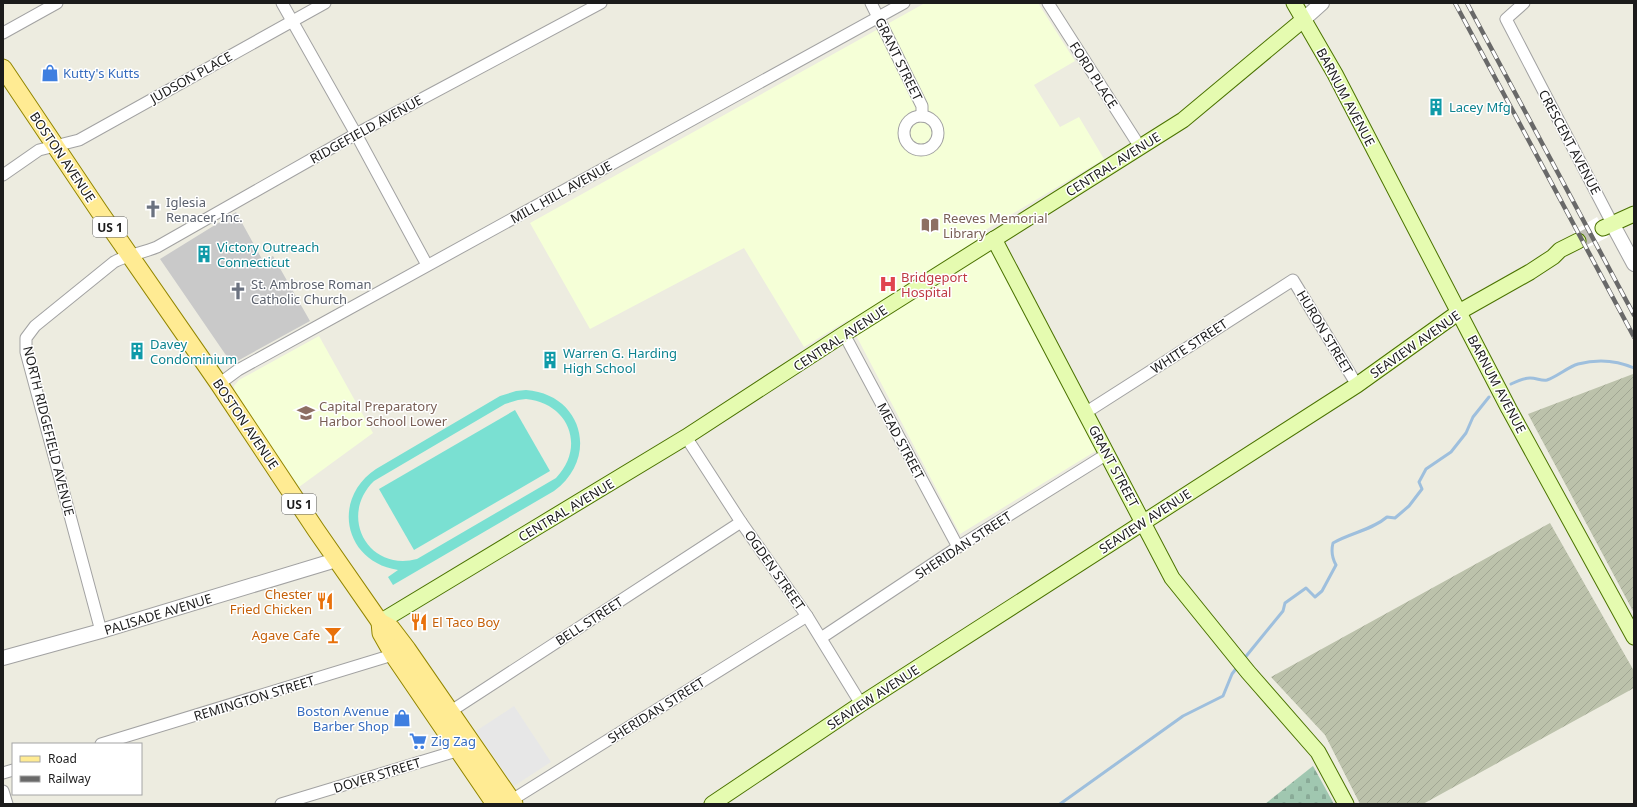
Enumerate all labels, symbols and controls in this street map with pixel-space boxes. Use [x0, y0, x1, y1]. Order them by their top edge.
street label: GRANT STREET [871, 14, 927, 104]
street label: FORD PLACE [1066, 38, 1122, 112]
street label: BARNUM AVENUE [1313, 45, 1379, 149]
street label: JUDSON PLACE [145, 47, 235, 108]
shop icon: Kutty's Kutts [40, 63, 60, 83]
place label: Kutty's Kutts [63, 64, 139, 82]
street label: CRESCENT AVENUE [1535, 87, 1605, 197]
street label: RIDGEFIELD AVENUE [306, 91, 426, 167]
building icon: Lacey Mfg [1426, 97, 1446, 117]
place label: Lacey Mfg [1449, 98, 1511, 116]
street label: BOSTON AVENUE [26, 108, 100, 206]
street label: CENTRAL AVENUE [1062, 128, 1164, 200]
street label: MILL HILL AVENUE [507, 157, 615, 227]
place label: Iglesia Renacer, Inc. [166, 193, 243, 226]
church icon: Iglesia Renacer, Inc. [143, 199, 163, 219]
place label: Reeves Memorial Library [943, 209, 1048, 242]
library icon: Reeves Memorial Library [920, 215, 940, 235]
road number: US 1 [93, 217, 127, 237]
place label: Victory Outreach Connecticut [217, 238, 319, 271]
building icon: Victory Outreach Connecticut [194, 244, 214, 264]
place label: Bridgeport Hospital [901, 268, 968, 301]
hospital icon: Bridgeport Hospital [878, 274, 898, 294]
place label: St. Ambrose Roman Catholic Church [251, 275, 372, 308]
church icon: St. Ambrose Roman Catholic Church [228, 281, 248, 301]
street label: HURON STREET [1293, 287, 1358, 378]
street label: CENTRAL AVENUE [790, 301, 890, 375]
street label: SEAVIEW AVENUE [1366, 306, 1464, 382]
street label: WHITE STREET [1147, 314, 1231, 378]
street label: BARNUM AVENUE [1464, 332, 1530, 436]
place label: Davey Condominium [150, 335, 237, 368]
building icon: Davey Condominium [127, 341, 147, 361]
street label: NORTH RIDGEFIELD AVENUE [19, 344, 79, 518]
place label: Warren G. Harding High School [563, 344, 677, 377]
building icon: Warren G. Harding High School [540, 350, 560, 370]
street label: BOSTON AVENUE [209, 375, 283, 473]
place label: Capital Preparatory Harbor School Lower [319, 397, 448, 430]
street label: MEAD STREET [873, 400, 929, 483]
school or university icon: Capital Preparatory Harbor School Lower [296, 403, 316, 423]
street label: GRANT STREET [1085, 422, 1144, 511]
street label: CENTRAL AVENUE [515, 474, 617, 546]
street label: SEAVIEW AVENUE [1095, 484, 1195, 558]
road number: US 1 [282, 494, 316, 514]
street label: SHERIDAN STREET [911, 507, 1015, 583]
street label: OGDEN STREET [741, 526, 810, 614]
place label: Chester Fried Chicken [230, 585, 313, 618]
street label: PALISADE AVENUE [102, 589, 214, 639]
restaurant icon: Chester Fried Chicken [315, 591, 335, 611]
street label: BELL STREET [552, 592, 627, 649]
restaurant icon: El Taco Boy [409, 612, 429, 632]
place label: El Taco Boy [432, 613, 500, 631]
bar icon: Agave Cafe [323, 625, 343, 645]
place label: Agave Cafe [252, 626, 320, 644]
street label: SEAVIEW AVENUE [823, 660, 923, 734]
street label: REMINGTON STREET [191, 671, 317, 725]
street label: SHERIDAN STREET [604, 672, 709, 747]
place label: Boston Avenue Barber Shop [297, 702, 389, 735]
shop icon: Boston Avenue Barber Shop [392, 708, 412, 728]
supermarket icon: Zig Zag [408, 731, 428, 751]
place label: Zig Zag [431, 732, 476, 750]
legend [12, 743, 142, 795]
text: Road [48, 750, 77, 767]
street label: DOVER STREET [331, 753, 423, 797]
text: Railway [48, 770, 92, 787]

